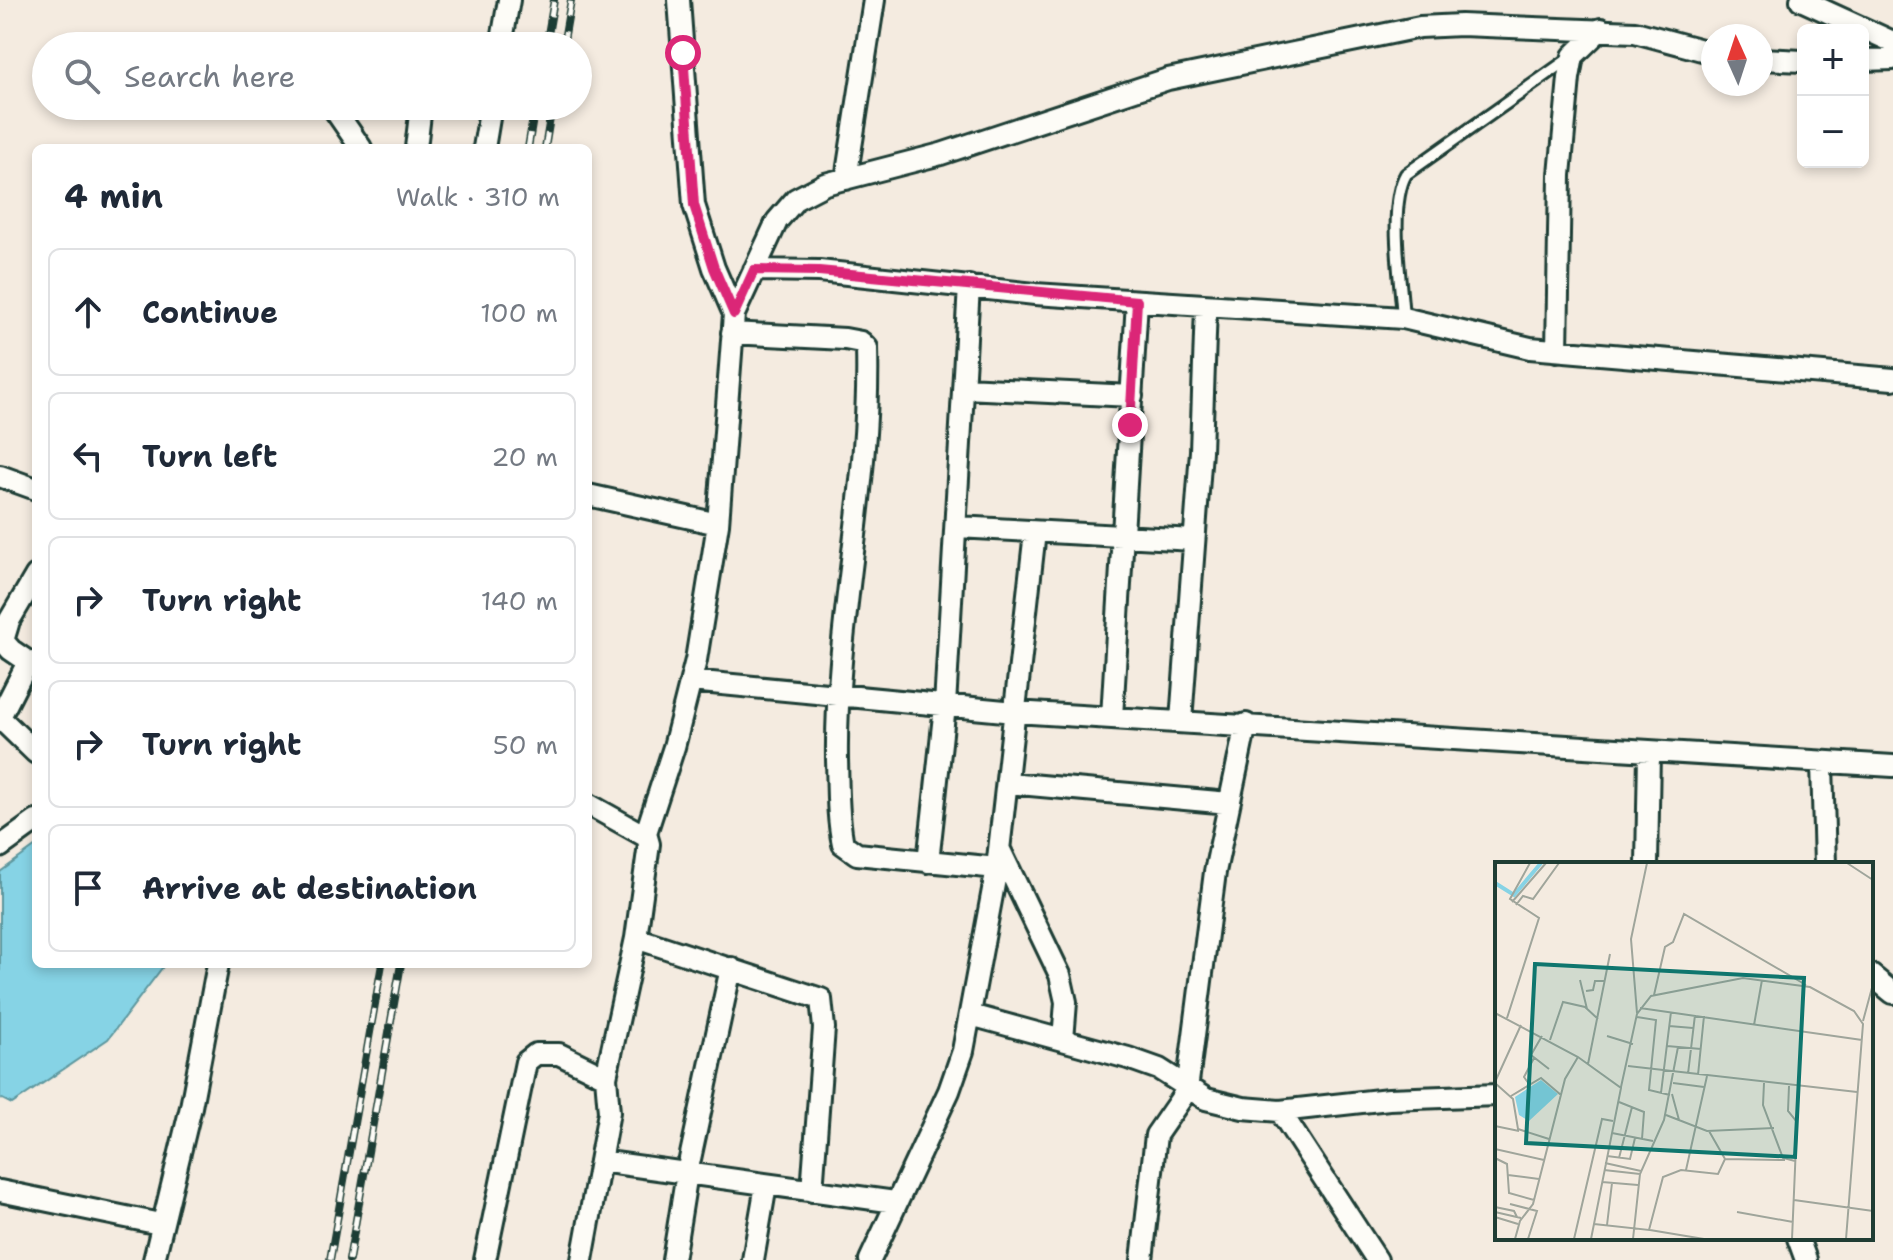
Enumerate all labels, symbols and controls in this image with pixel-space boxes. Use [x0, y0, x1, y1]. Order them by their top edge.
north arrow [1701, 24, 1773, 96]
map controls [1797, 24, 1869, 168]
button: + [1797, 24, 1869, 96]
search box [32, 32, 592, 120]
route start [665, 35, 701, 71]
icon: search [60, 54, 104, 98]
text: Search here [124, 56, 295, 97]
button: − [1797, 96, 1869, 168]
text: 4 min [64, 173, 163, 219]
text: Walk · 310 m [396, 179, 560, 214]
icon: ahead [66, 290, 110, 334]
text: Continue [142, 292, 278, 333]
text: 100 m [480, 295, 558, 330]
route end [1112, 407, 1148, 443]
icon: left [66, 434, 110, 478]
text: Turn left [142, 436, 277, 477]
text: 20 m [491, 439, 558, 474]
icon: right [66, 578, 110, 622]
text: Turn right [142, 580, 301, 621]
text: 140 m [481, 583, 558, 618]
icon: right [66, 722, 110, 766]
text: Turn right [142, 724, 301, 765]
text: 50 m [493, 727, 558, 762]
inset map [1495, 862, 1873, 1240]
icon: arrive [66, 866, 110, 910]
text: Arrive at destination [142, 868, 477, 909]

